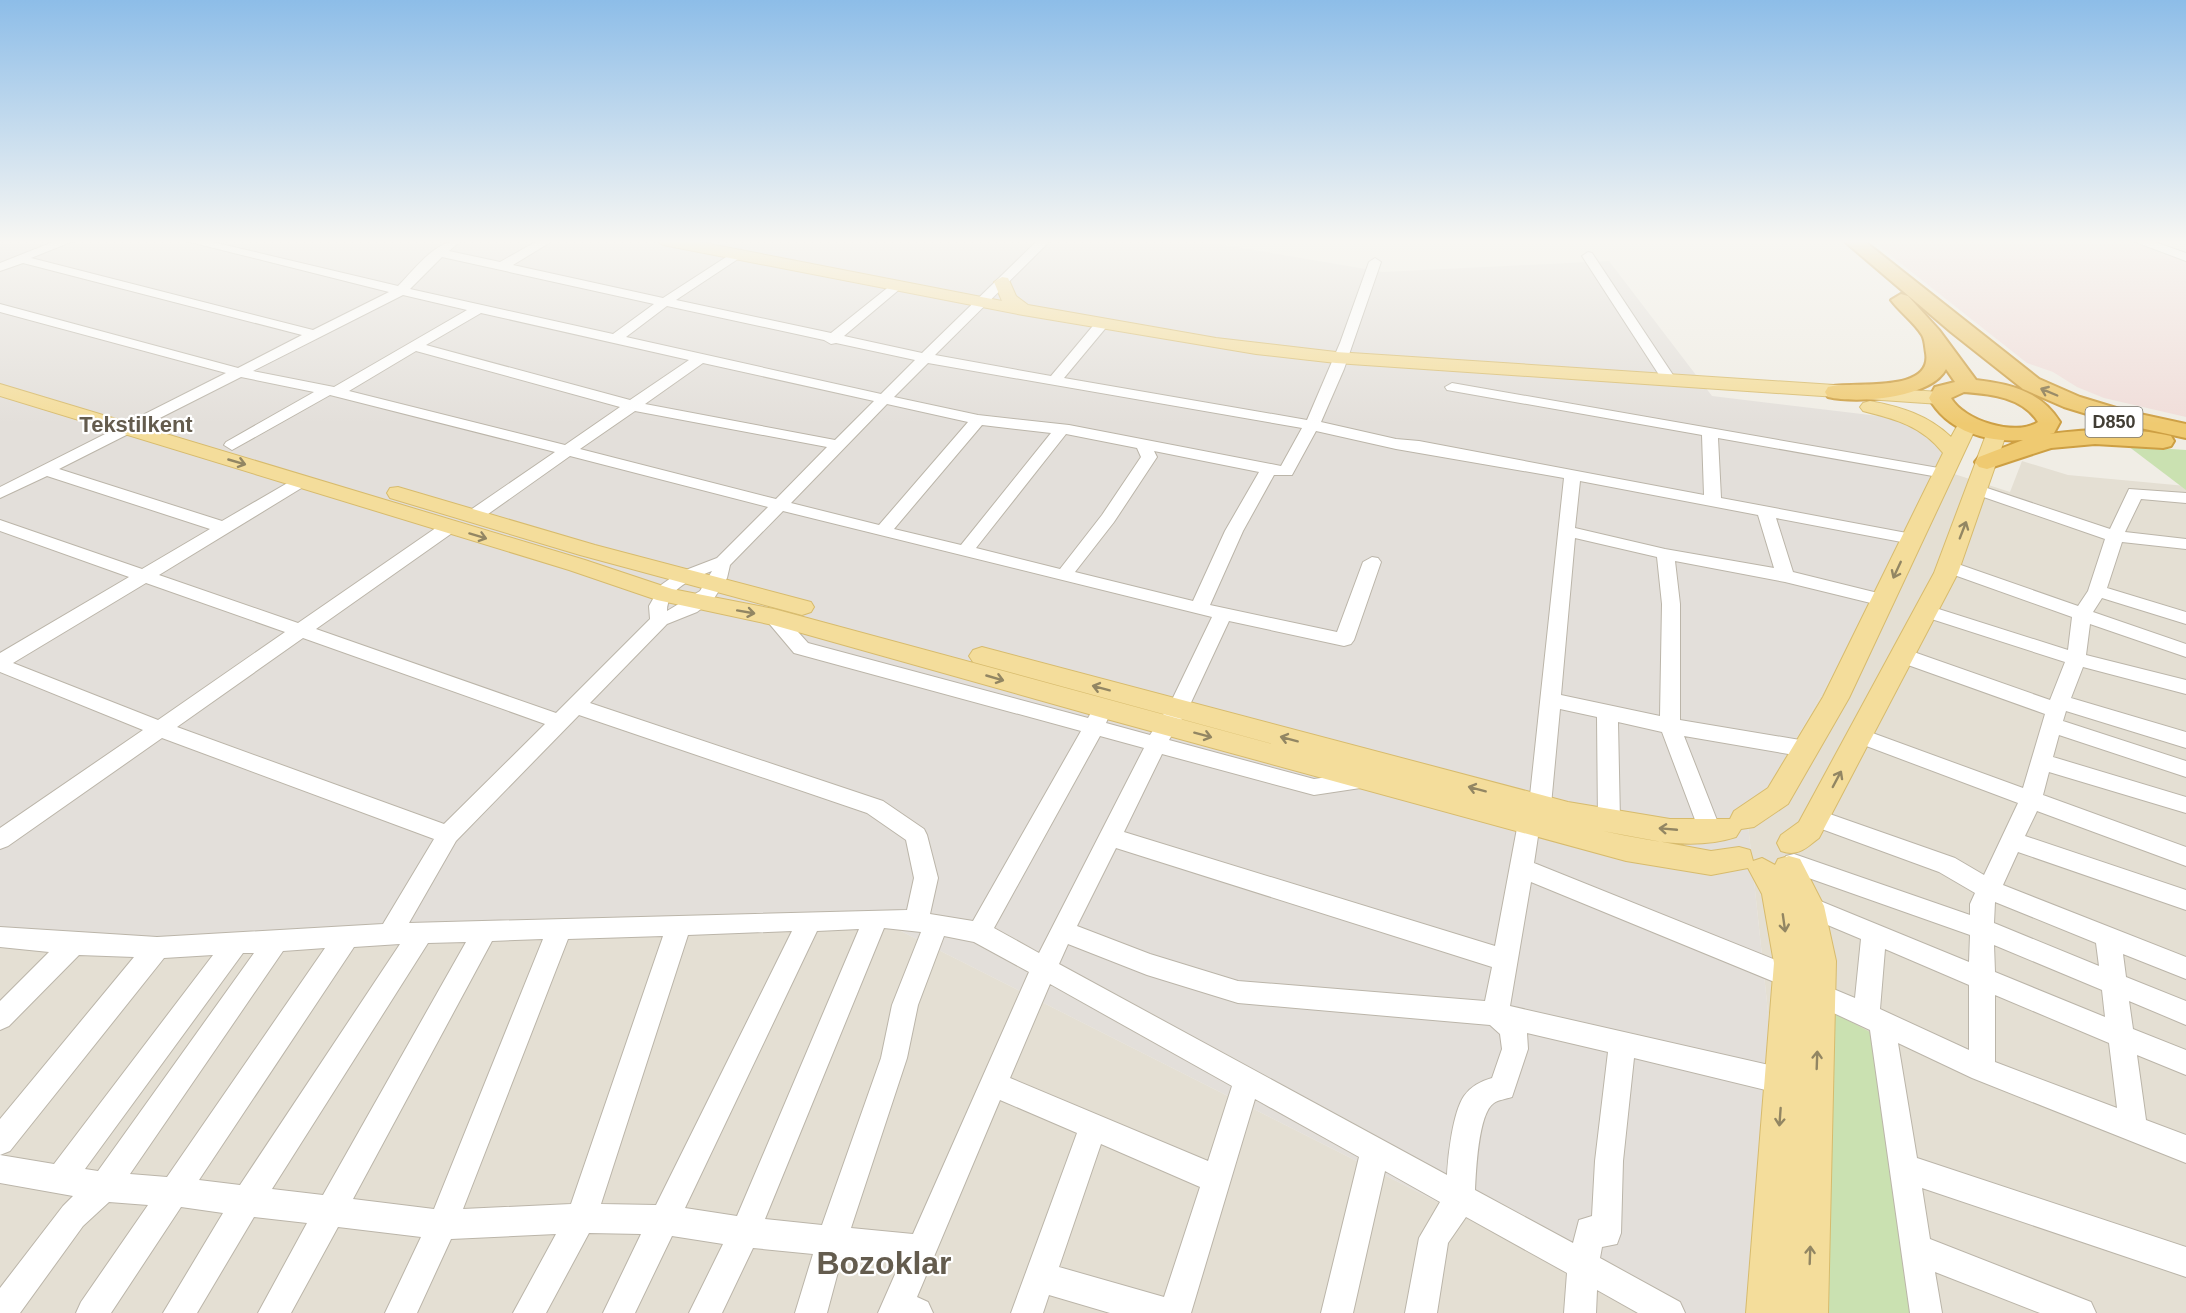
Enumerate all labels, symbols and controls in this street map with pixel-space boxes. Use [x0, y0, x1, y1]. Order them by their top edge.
one-way arrow [2041, 386, 2059, 398]
road number: D850 [2086, 407, 2142, 437]
district label: Tekstilkent [79, 412, 193, 437]
one-way arrow [227, 457, 246, 468]
one-way arrow [1958, 521, 1969, 540]
one-way arrow [468, 530, 487, 542]
one-way arrow [1890, 561, 1902, 579]
one-way arrow [736, 606, 755, 617]
one-way arrow [985, 673, 1004, 684]
one-way arrow [1091, 682, 1110, 694]
one-way arrow [1194, 730, 1213, 742]
one-way arrow [1280, 733, 1299, 744]
one-way arrow [1831, 771, 1843, 788]
one-way arrow [1468, 783, 1487, 794]
one-way arrow [1658, 823, 1678, 834]
one-way arrow [1778, 912, 1789, 932]
one-way arrow [1811, 1050, 1822, 1070]
one-way arrow [1774, 1106, 1785, 1126]
district label: Bozoklar [816, 1245, 952, 1281]
one-way arrow [1804, 1245, 1815, 1265]

